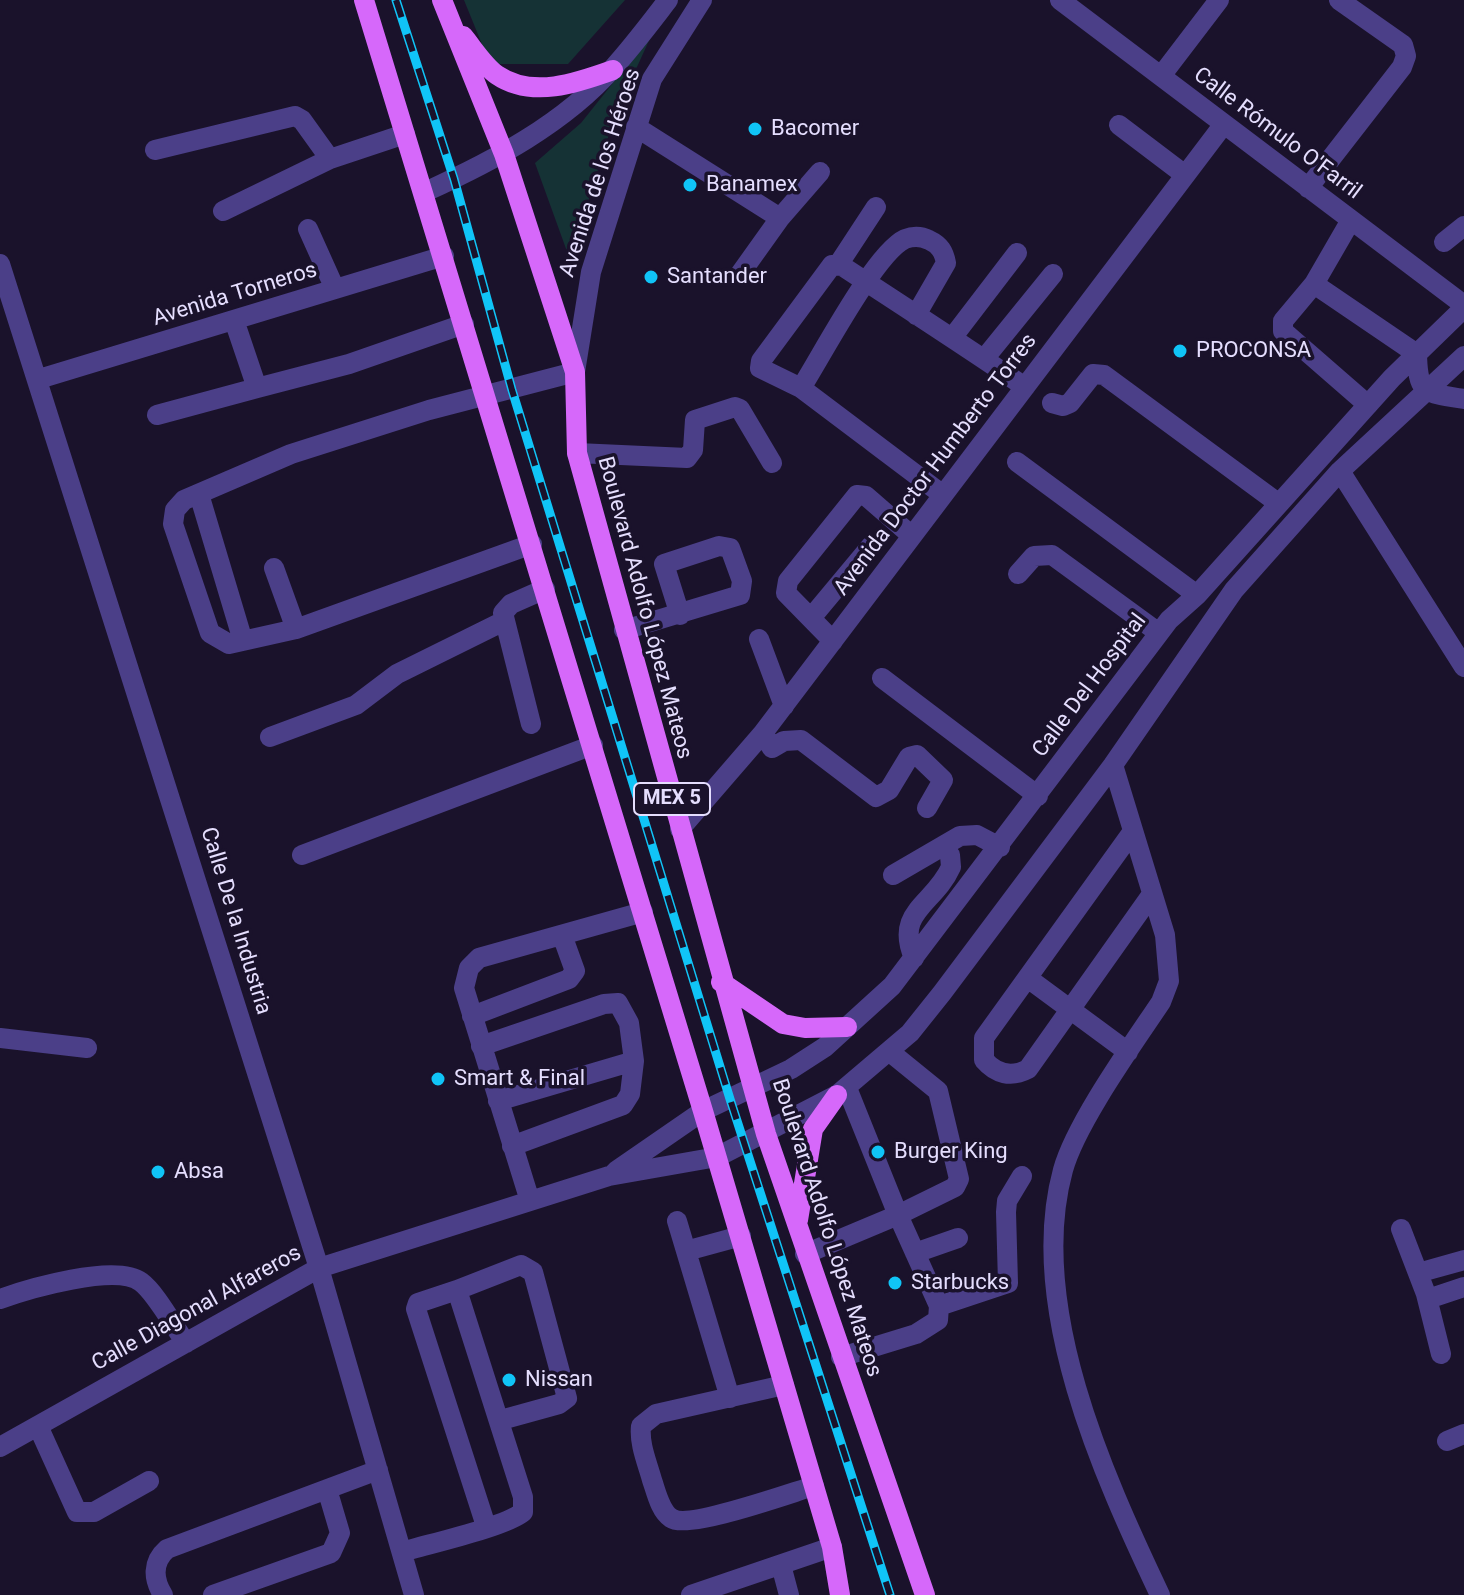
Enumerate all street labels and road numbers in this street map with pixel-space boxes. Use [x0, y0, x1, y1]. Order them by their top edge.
street label: Calle Rómulo O'Farril [1188, 62, 1366, 206]
street label: Avenida de los Héroes [555, 65, 647, 281]
street label: Avenida Torneros [150, 257, 320, 333]
street label: Avenida Doctor Humberto Torres [829, 329, 1043, 601]
street label: Boulevard Adolfo López Mateos [591, 454, 697, 762]
street label: Calle Del Hospital [1027, 609, 1153, 763]
road number: MEX 5 [634, 783, 710, 815]
street label: Calle De la Industria [194, 824, 276, 1018]
street label: Boulevard Adolfo López Mateos [765, 1076, 887, 1380]
street label: Calle Diagonal Alfareros [88, 1240, 306, 1378]

